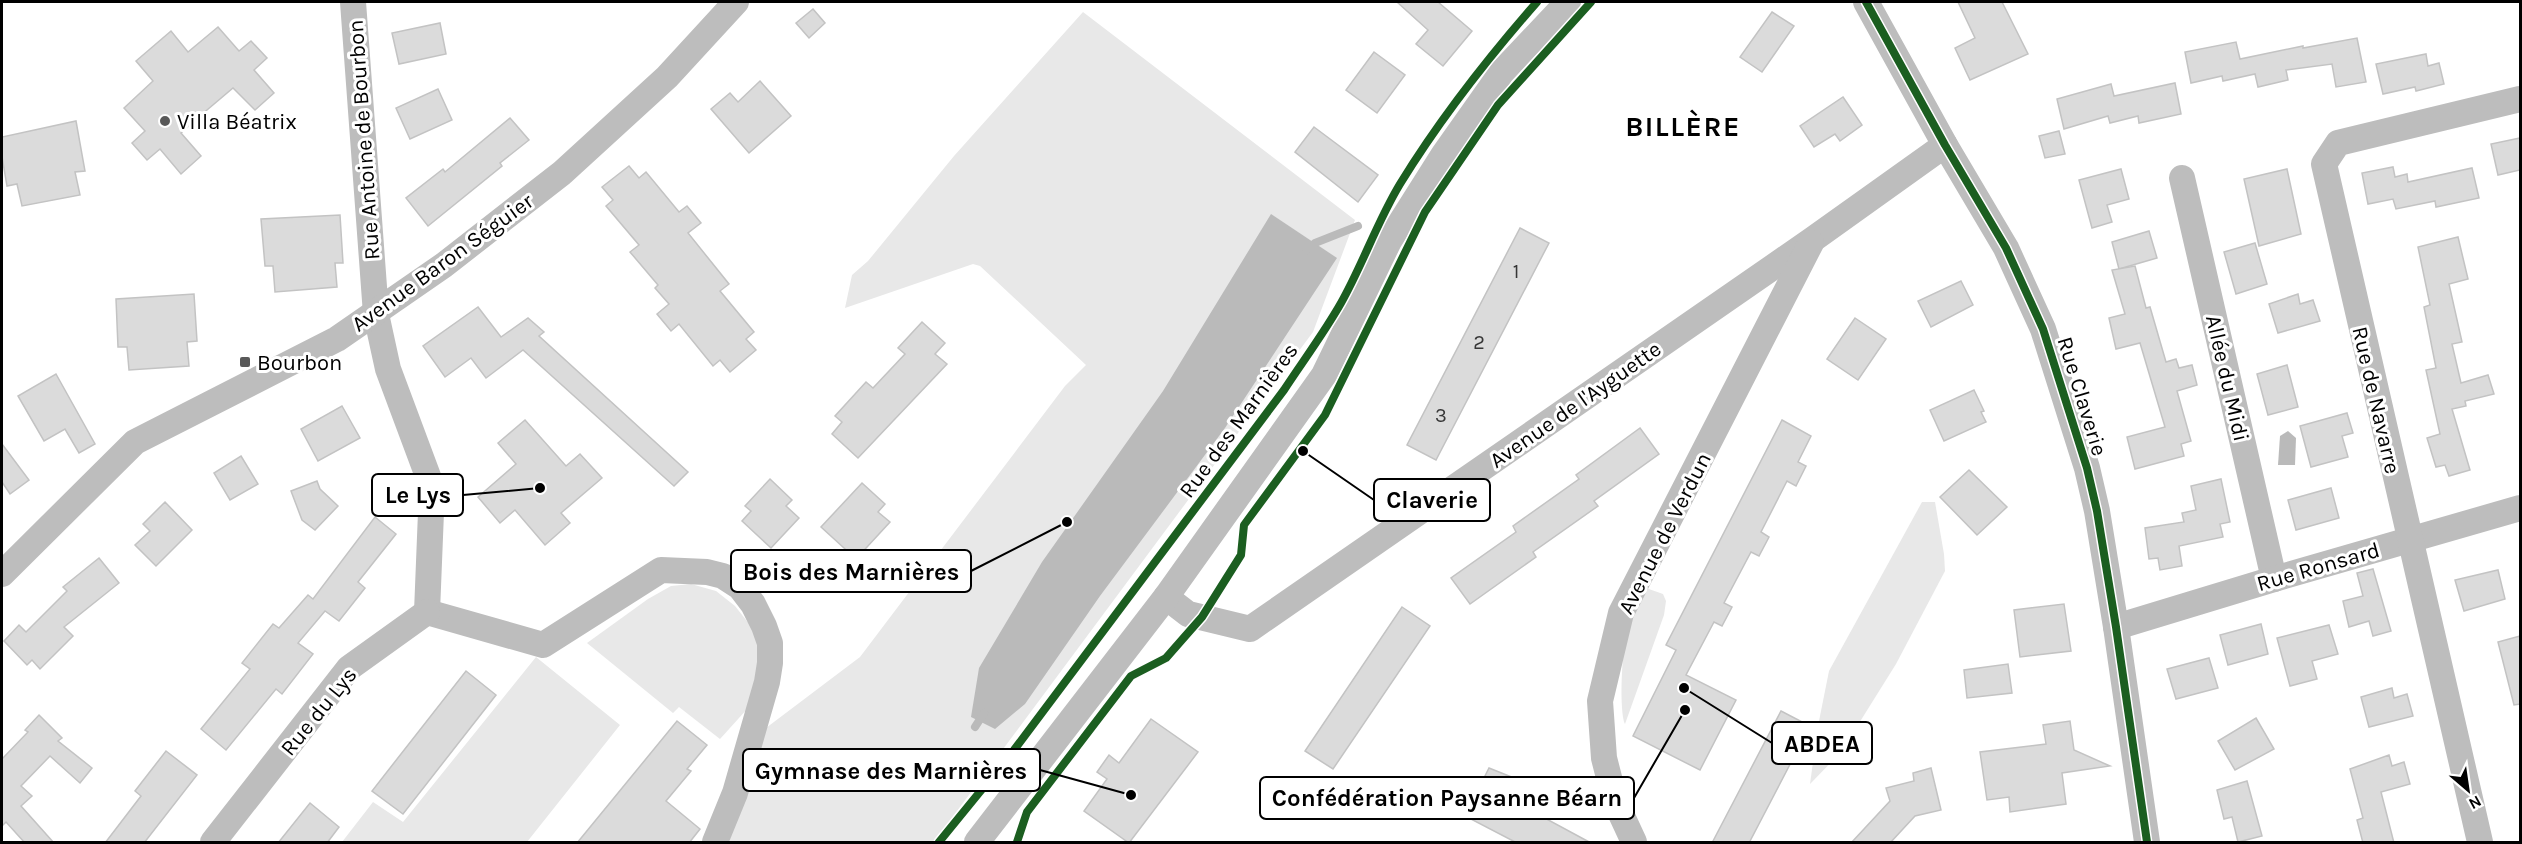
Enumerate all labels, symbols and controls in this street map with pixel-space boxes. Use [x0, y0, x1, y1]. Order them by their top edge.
street label: Rue Antoine de Bourbon [343, 19, 385, 261]
place label: Villa Béatrix [177, 109, 297, 135]
district label: BILLÈRE [1625, 109, 1741, 143]
marker: Villa Béatrix [158, 114, 172, 128]
street label: Avenue Baron Séguier [347, 188, 538, 337]
house number: 1 [1513, 260, 1519, 283]
street label: Allée du Midi [2200, 312, 2254, 444]
street label: Rue de Navarre [2346, 324, 2406, 476]
house number: 2 [1473, 331, 1485, 354]
street label: Rue Claverie [2052, 334, 2112, 459]
street label: Avenue de l'Ayguette [1485, 336, 1666, 474]
street label: Rue des Marnières [1174, 338, 1304, 503]
place label: Bourbon [257, 350, 342, 376]
marker: Bourbon [238, 355, 252, 369]
house number: 3 [1435, 404, 1447, 427]
street label: Avenue de Verdun [1613, 448, 1717, 619]
callout: Le Lys [372, 474, 463, 516]
callout: Claverie [1374, 479, 1490, 521]
text: Le Lys [385, 481, 451, 509]
text: Claverie [1386, 486, 1478, 514]
street label: Rue Ronsard [2254, 537, 2383, 597]
callout: Bois des Marnières [731, 550, 971, 592]
text: Bois des Marnières [743, 558, 959, 586]
street label: Rue du Lys [275, 662, 362, 761]
callout: ABDEA [1772, 722, 1872, 764]
text: ABDEA [1784, 730, 1860, 758]
callout: Gymnase des Marnières [743, 749, 1040, 791]
text: Gymnase des Marnières [755, 757, 1027, 785]
north arrow [2438, 760, 2498, 820]
callout: Confédération Paysanne Béarn [1260, 777, 1634, 819]
text: Confédération Paysanne Béarn [1272, 784, 1622, 812]
text: N [2465, 792, 2485, 814]

